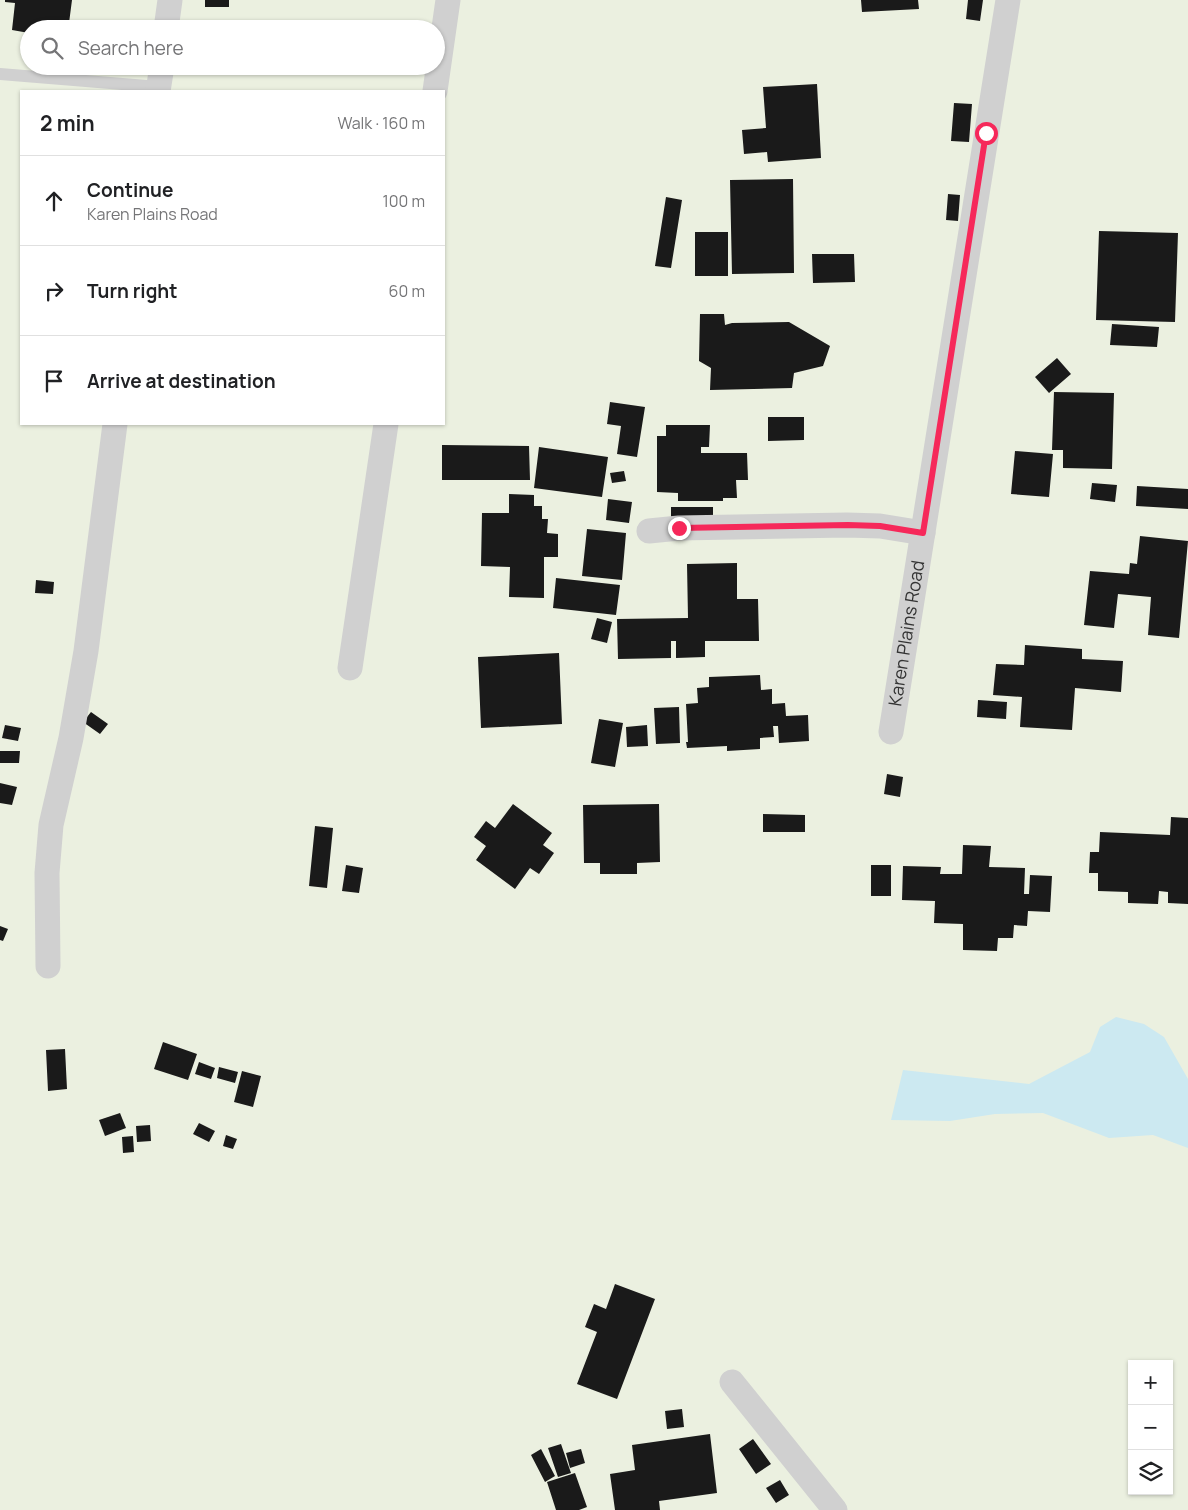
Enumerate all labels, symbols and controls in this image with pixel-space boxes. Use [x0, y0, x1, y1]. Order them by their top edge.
search box [20, 20, 445, 75]
icon: search [38, 34, 66, 62]
text: Search here [78, 35, 184, 61]
text: 2 min [40, 109, 95, 137]
text: Walk · 160 m [337, 112, 425, 134]
route start [975, 122, 998, 145]
text: Continue [87, 177, 173, 203]
icon: ahead [40, 187, 68, 215]
text: 100 m [382, 190, 425, 212]
text: Karen Plains Road [87, 203, 218, 225]
icon: right [40, 277, 68, 305]
text: Turn right [87, 278, 177, 304]
text: 60 m [389, 280, 425, 302]
icon: arrive [40, 367, 68, 395]
text: Arrive at destination [87, 368, 276, 394]
route end [668, 517, 691, 540]
street label: Karen Plains Road [882, 558, 929, 708]
map controls [1128, 1360, 1173, 1495]
button: + [1128, 1360, 1173, 1405]
button: − [1128, 1405, 1173, 1450]
button: layers [1128, 1450, 1173, 1495]

